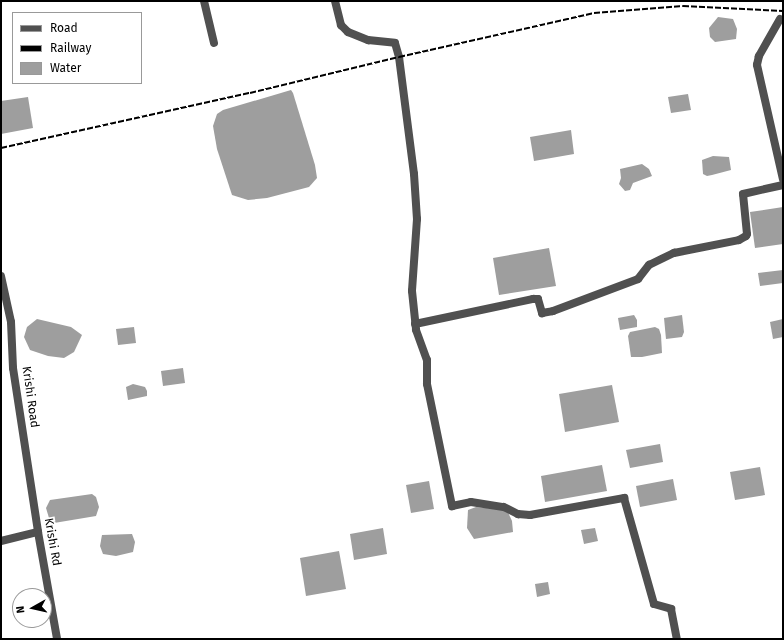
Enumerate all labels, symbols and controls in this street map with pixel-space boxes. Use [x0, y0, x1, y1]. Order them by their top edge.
legend [12, 12, 142, 84]
text: Road [50, 21, 78, 35]
text: Railway [50, 41, 91, 55]
text: Water [50, 61, 81, 75]
street label: Krishi Road [19, 365, 41, 429]
street label: Krishi Rd [41, 517, 63, 567]
north arrow [12, 588, 52, 628]
text: N [14, 605, 28, 614]

